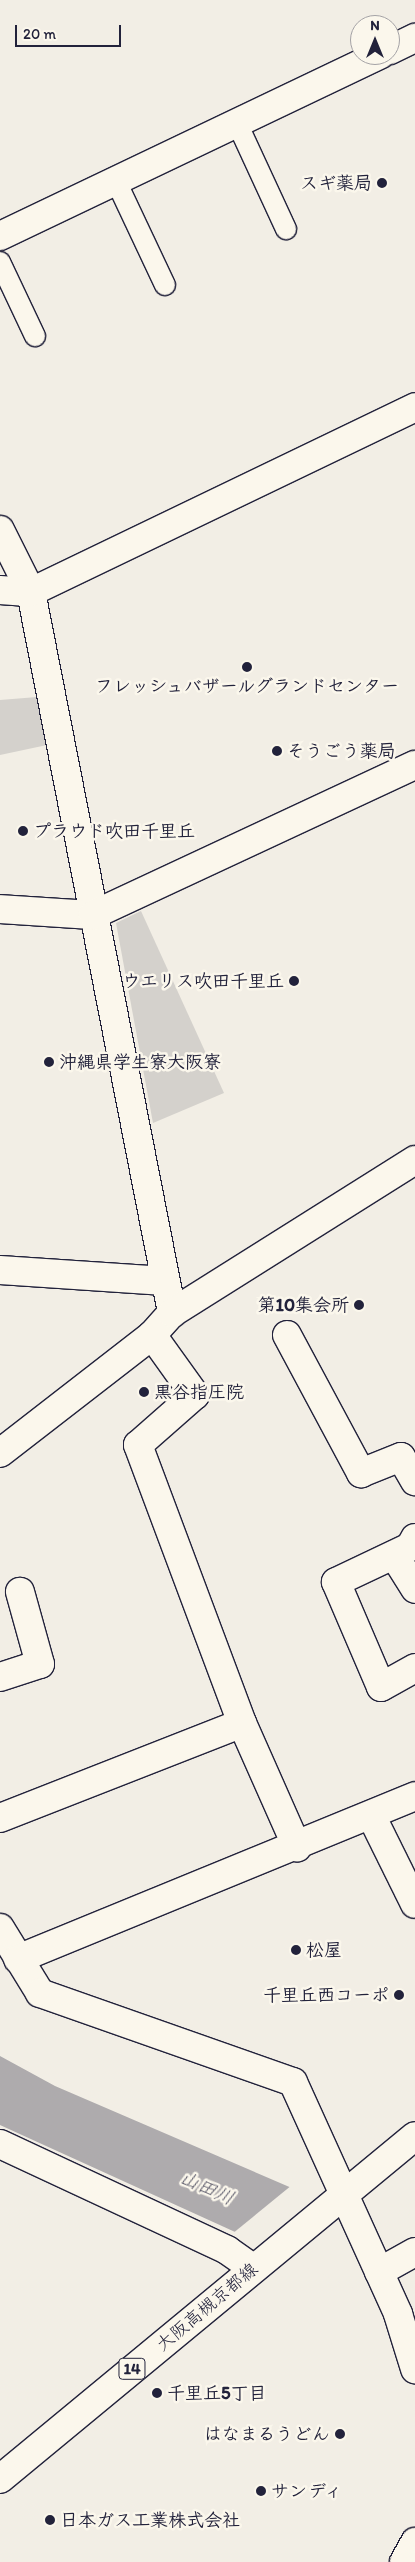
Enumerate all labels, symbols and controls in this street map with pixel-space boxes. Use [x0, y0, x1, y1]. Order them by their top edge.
scale bar [18, 15, 124, 47]
north arrow [350, 15, 400, 65]
text: N [370, 17, 380, 34]
text: 20 m [23, 25, 56, 43]
place label: スギ薬局 [300, 172, 372, 194]
marker: スギ薬局 [376, 177, 388, 189]
marker: フレッシュバザールグランドセンター [241, 661, 253, 673]
place label: フレッシュバザールグランドセンター [94, 675, 400, 697]
place label: そうごう薬局 [287, 740, 395, 762]
marker: そうごう薬局 [271, 745, 283, 757]
place label: プラウド吹田千里丘 [33, 820, 195, 842]
marker: プラウド吹田千里丘 [17, 825, 29, 837]
place label: ウエリス吹田千里丘 [122, 970, 284, 992]
marker: ウエリス吹田千里丘 [288, 975, 300, 987]
place label: 沖縄県学生寮大阪寮 [59, 1051, 221, 1073]
marker: 沖縄県学生寮大阪寮 [43, 1056, 55, 1068]
place label: 第10集会所 [258, 1294, 349, 1316]
marker: 第10集会所 [353, 1299, 365, 1311]
place label: 黒谷指圧院 [154, 1381, 244, 1403]
marker: 黒谷指圧院 [138, 1386, 150, 1398]
place label: 松屋 [306, 1939, 342, 1961]
marker: 松屋 [290, 1944, 302, 1956]
place label: 千里丘西コーポ [263, 1984, 389, 2006]
marker: 千里丘西コーポ [393, 1989, 405, 2001]
water label: 山田川 [176, 2166, 238, 2210]
street label: 大阪高槻京都線 [152, 2258, 262, 2356]
road number: 14 [118, 2356, 146, 2382]
place label: 千里丘5丁目 [167, 2382, 266, 2404]
marker: 千里丘5丁目 [151, 2387, 163, 2399]
place label: はなまるうどん [204, 2423, 330, 2445]
marker: はなまるうどん [334, 2428, 346, 2440]
place label: サンディ [271, 2480, 343, 2502]
marker: サンディ [255, 2485, 267, 2497]
place label: 日本ガス工業株式会社 [60, 2509, 240, 2531]
marker: 日本ガス工業株式会社 [44, 2514, 56, 2526]

